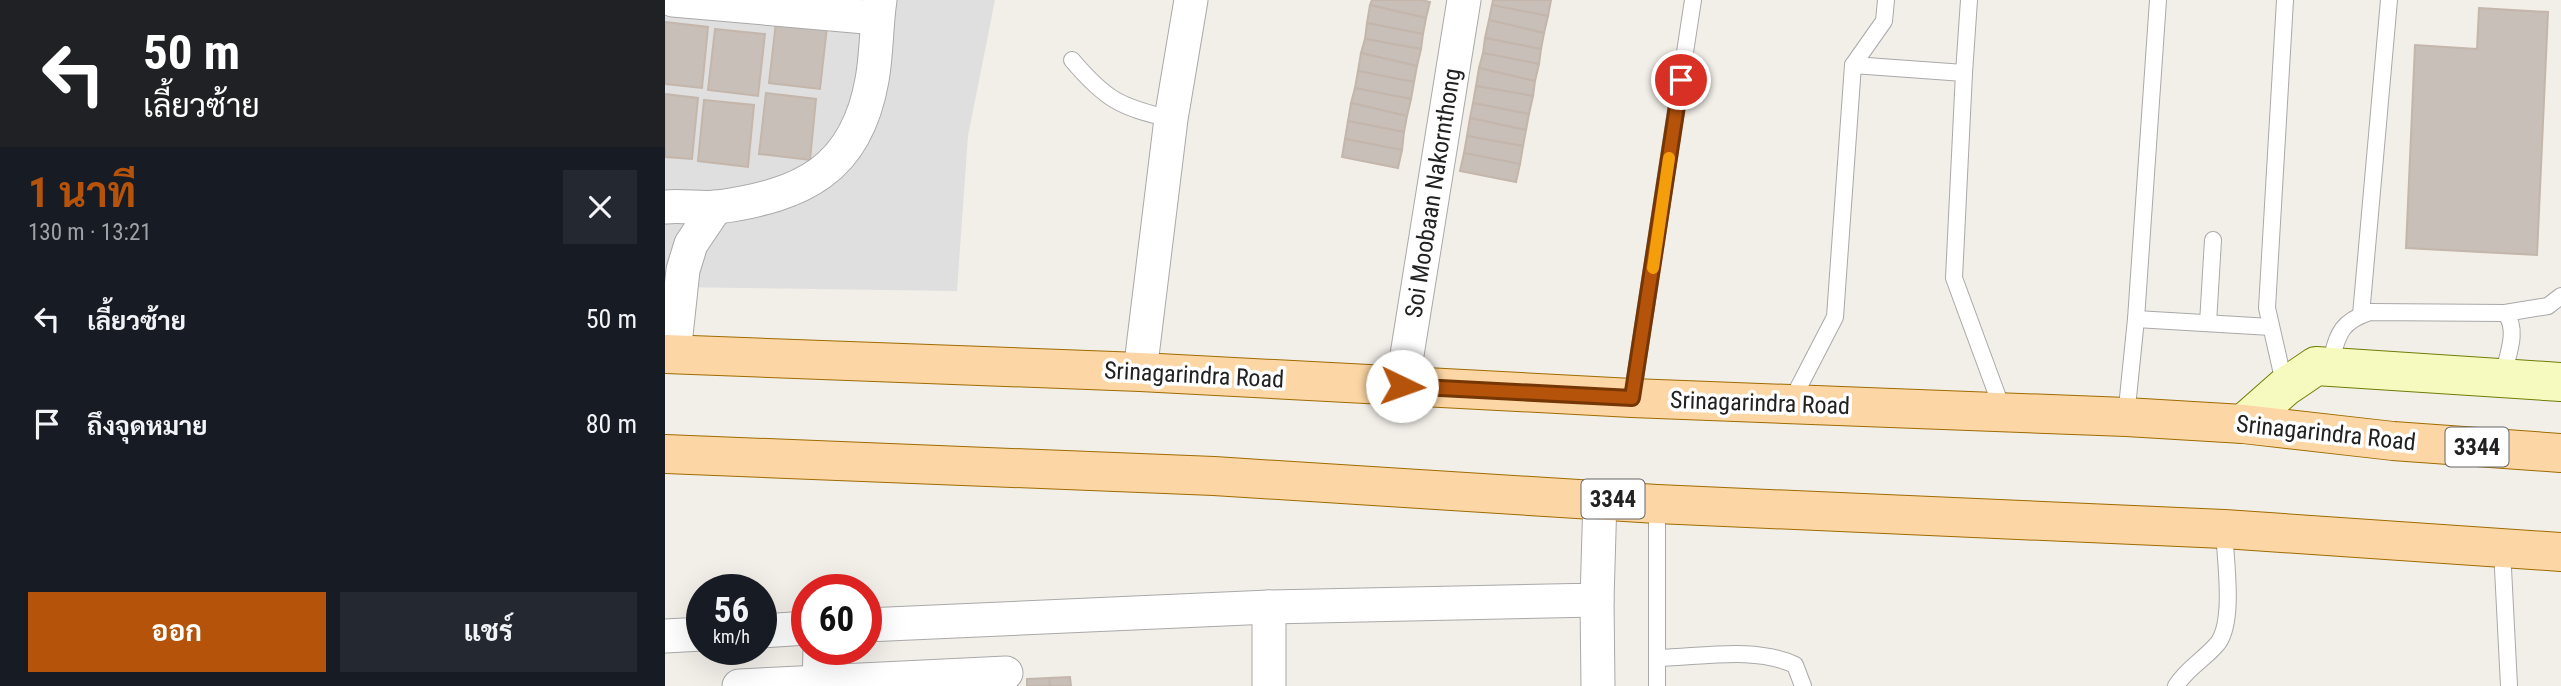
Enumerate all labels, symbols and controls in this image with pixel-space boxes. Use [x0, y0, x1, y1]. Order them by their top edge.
text: 50 m [143, 24, 240, 81]
icon: left [28, 28, 119, 119]
pin [1651, 50, 1711, 110]
icon: arrive [1662, 61, 1700, 99]
street label: Soi Moobaan Nakornthong [1399, 66, 1467, 320]
text: เลี้ยวซ้าย [143, 87, 260, 125]
text: 1 นาที [28, 168, 136, 217]
button: close [563, 170, 637, 244]
text: 130 m · 13:21 [28, 219, 152, 246]
icon: left [28, 300, 66, 338]
text: 50 m [586, 304, 637, 334]
text: เลี้ยวซ้าย [87, 306, 186, 336]
position arrow [1365, 349, 1439, 423]
street label: Srinagarindra Road [1103, 356, 1285, 394]
street label: Srinagarindra Road [1670, 386, 1850, 420]
icon: arrive [28, 405, 66, 443]
text: 80 m [586, 409, 637, 439]
street label: Srinagarindra Road [2235, 410, 2417, 456]
text: ถึงจุดหมาย [87, 411, 208, 441]
road number: 3344 [2445, 428, 2508, 466]
road number: 3344 [1581, 480, 1644, 519]
speed limit sign: 60 [791, 574, 882, 665]
text: 56 [714, 590, 749, 631]
button: ออก [28, 592, 326, 672]
button: แชร์ [340, 592, 637, 672]
text: km/h [713, 626, 750, 647]

